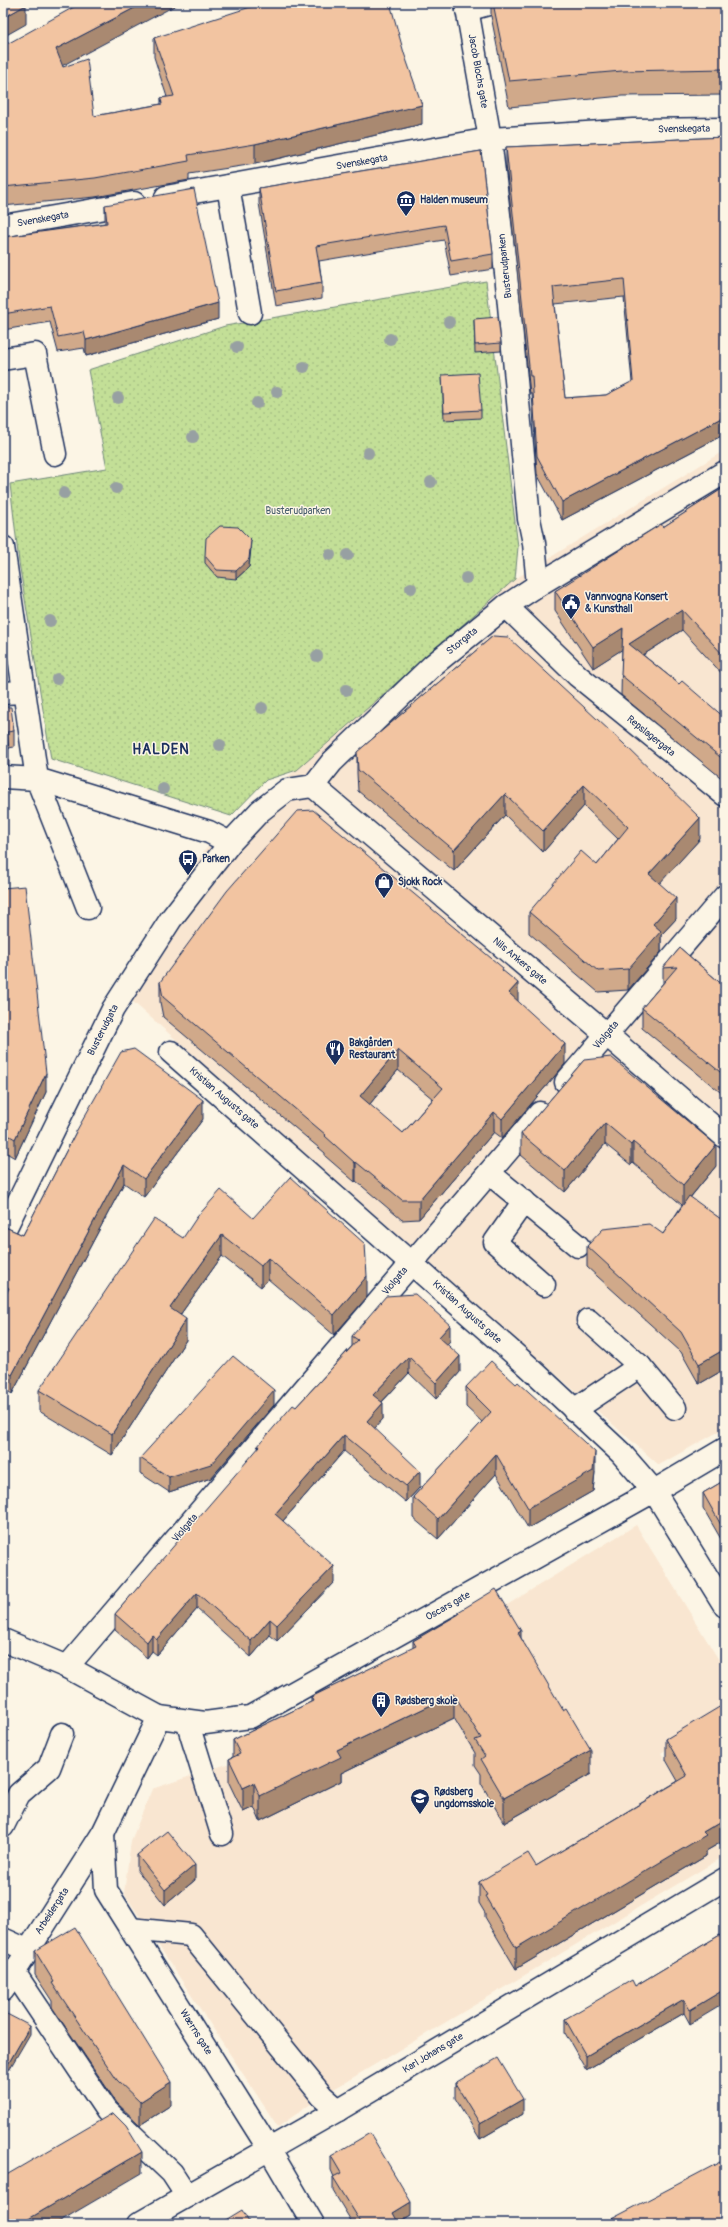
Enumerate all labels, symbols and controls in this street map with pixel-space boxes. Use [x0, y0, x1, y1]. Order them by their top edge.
street label: Jacob Blochs gate [466, 33, 490, 109]
street label: Svenskegata [658, 123, 711, 135]
street label: Svenskegata [335, 152, 389, 172]
museum icon: Halden museum [395, 189, 417, 217]
place label: Halden museum [420, 194, 488, 206]
street label: Svenskegata [16, 209, 70, 229]
street label: Busterudparken [496, 233, 514, 299]
park label: Busterudparken [265, 505, 331, 517]
place label: Vannvogna Konsert & Kunsthall [585, 591, 669, 615]
public building icon: Vannvogna Konsert & Kunsthall [560, 592, 582, 620]
street label: Storgata [444, 625, 480, 657]
street label: Repslagergata [624, 713, 678, 759]
district label: HALDEN [132, 741, 190, 758]
bus stop icon: Parken [177, 848, 199, 876]
place label: Parken [202, 853, 230, 865]
shop icon: Sjokk Rock [373, 871, 395, 899]
place label: Sjokk Rock [398, 876, 443, 888]
street label: Nils Ankers gate [490, 935, 550, 987]
street label: Busterudgata [85, 1002, 121, 1058]
street label: Violgata [591, 1018, 622, 1052]
place label: Bakgården Restaurant [349, 1036, 396, 1061]
restaurant icon: Bakgården Restaurant [324, 1038, 346, 1066]
street label: Kristian Augusts gate [187, 1064, 261, 1132]
street label: Violgata [380, 1264, 411, 1298]
street label: Kristian Augusts gate [430, 1278, 504, 1346]
street label: Violgata [170, 1511, 201, 1545]
street label: Oscars gate [424, 1589, 472, 1623]
building icon: Rødsberg skole [370, 1690, 392, 1718]
place label: Rødsberg skole [395, 1695, 459, 1707]
place label: Rødsberg ungdomsskole [434, 1786, 495, 1810]
school or university icon: Rødsberg ungdomsskole [409, 1787, 431, 1815]
street label: Arbeidergata [32, 1885, 72, 1937]
street label: Wærns gate [177, 2007, 215, 2057]
street label: Karl Johans gate [401, 2030, 465, 2076]

